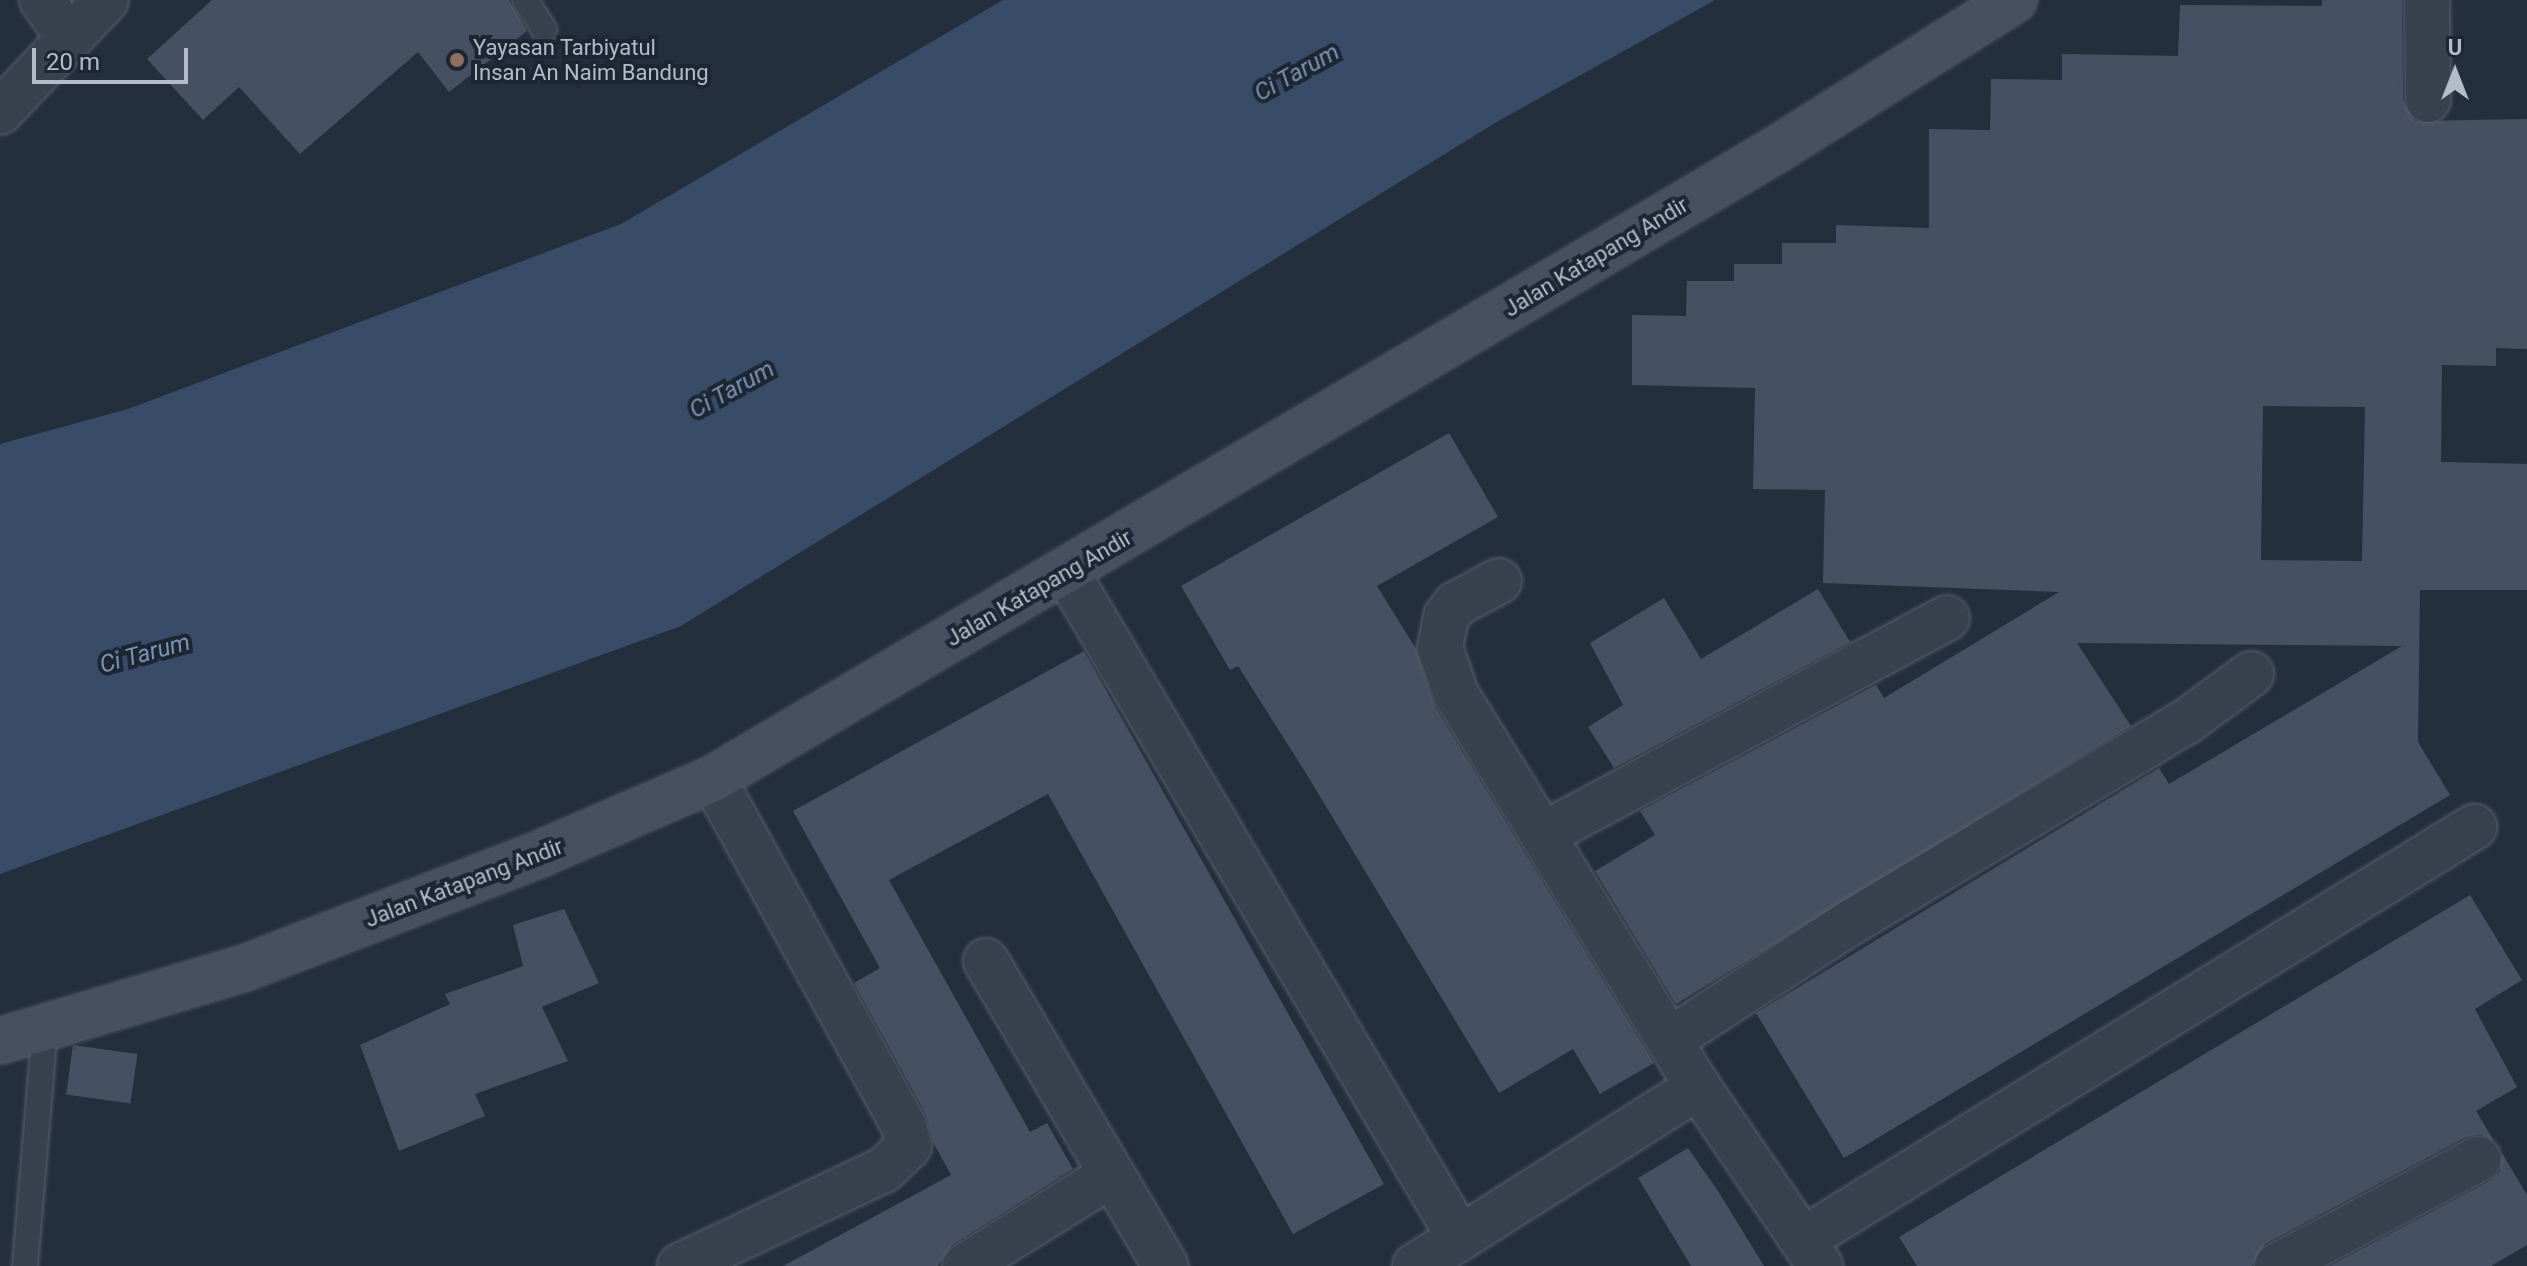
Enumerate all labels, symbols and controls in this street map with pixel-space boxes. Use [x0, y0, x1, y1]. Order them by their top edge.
scale bar [36, 32, 192, 82]
north arrow [2415, 32, 2495, 112]
place label: Yayasan Tarbiyatul Insan An Naim Bandung [473, 34, 709, 86]
text: U [2448, 35, 2462, 60]
water label: Ci Tarum [1249, 38, 1345, 108]
text: 20 m [46, 48, 100, 76]
marker: Yayasan Tarbiyatul Insan An Naim Bandung [448, 51, 466, 69]
street label: Jalan Katapang Andir [1499, 192, 1693, 322]
water label: Ci Tarum [684, 355, 780, 425]
street label: Jalan Katapang Andir [941, 524, 1137, 652]
water label: Ci Tarum [96, 628, 194, 680]
street label: Jalan Katapang Andir [361, 833, 567, 933]

